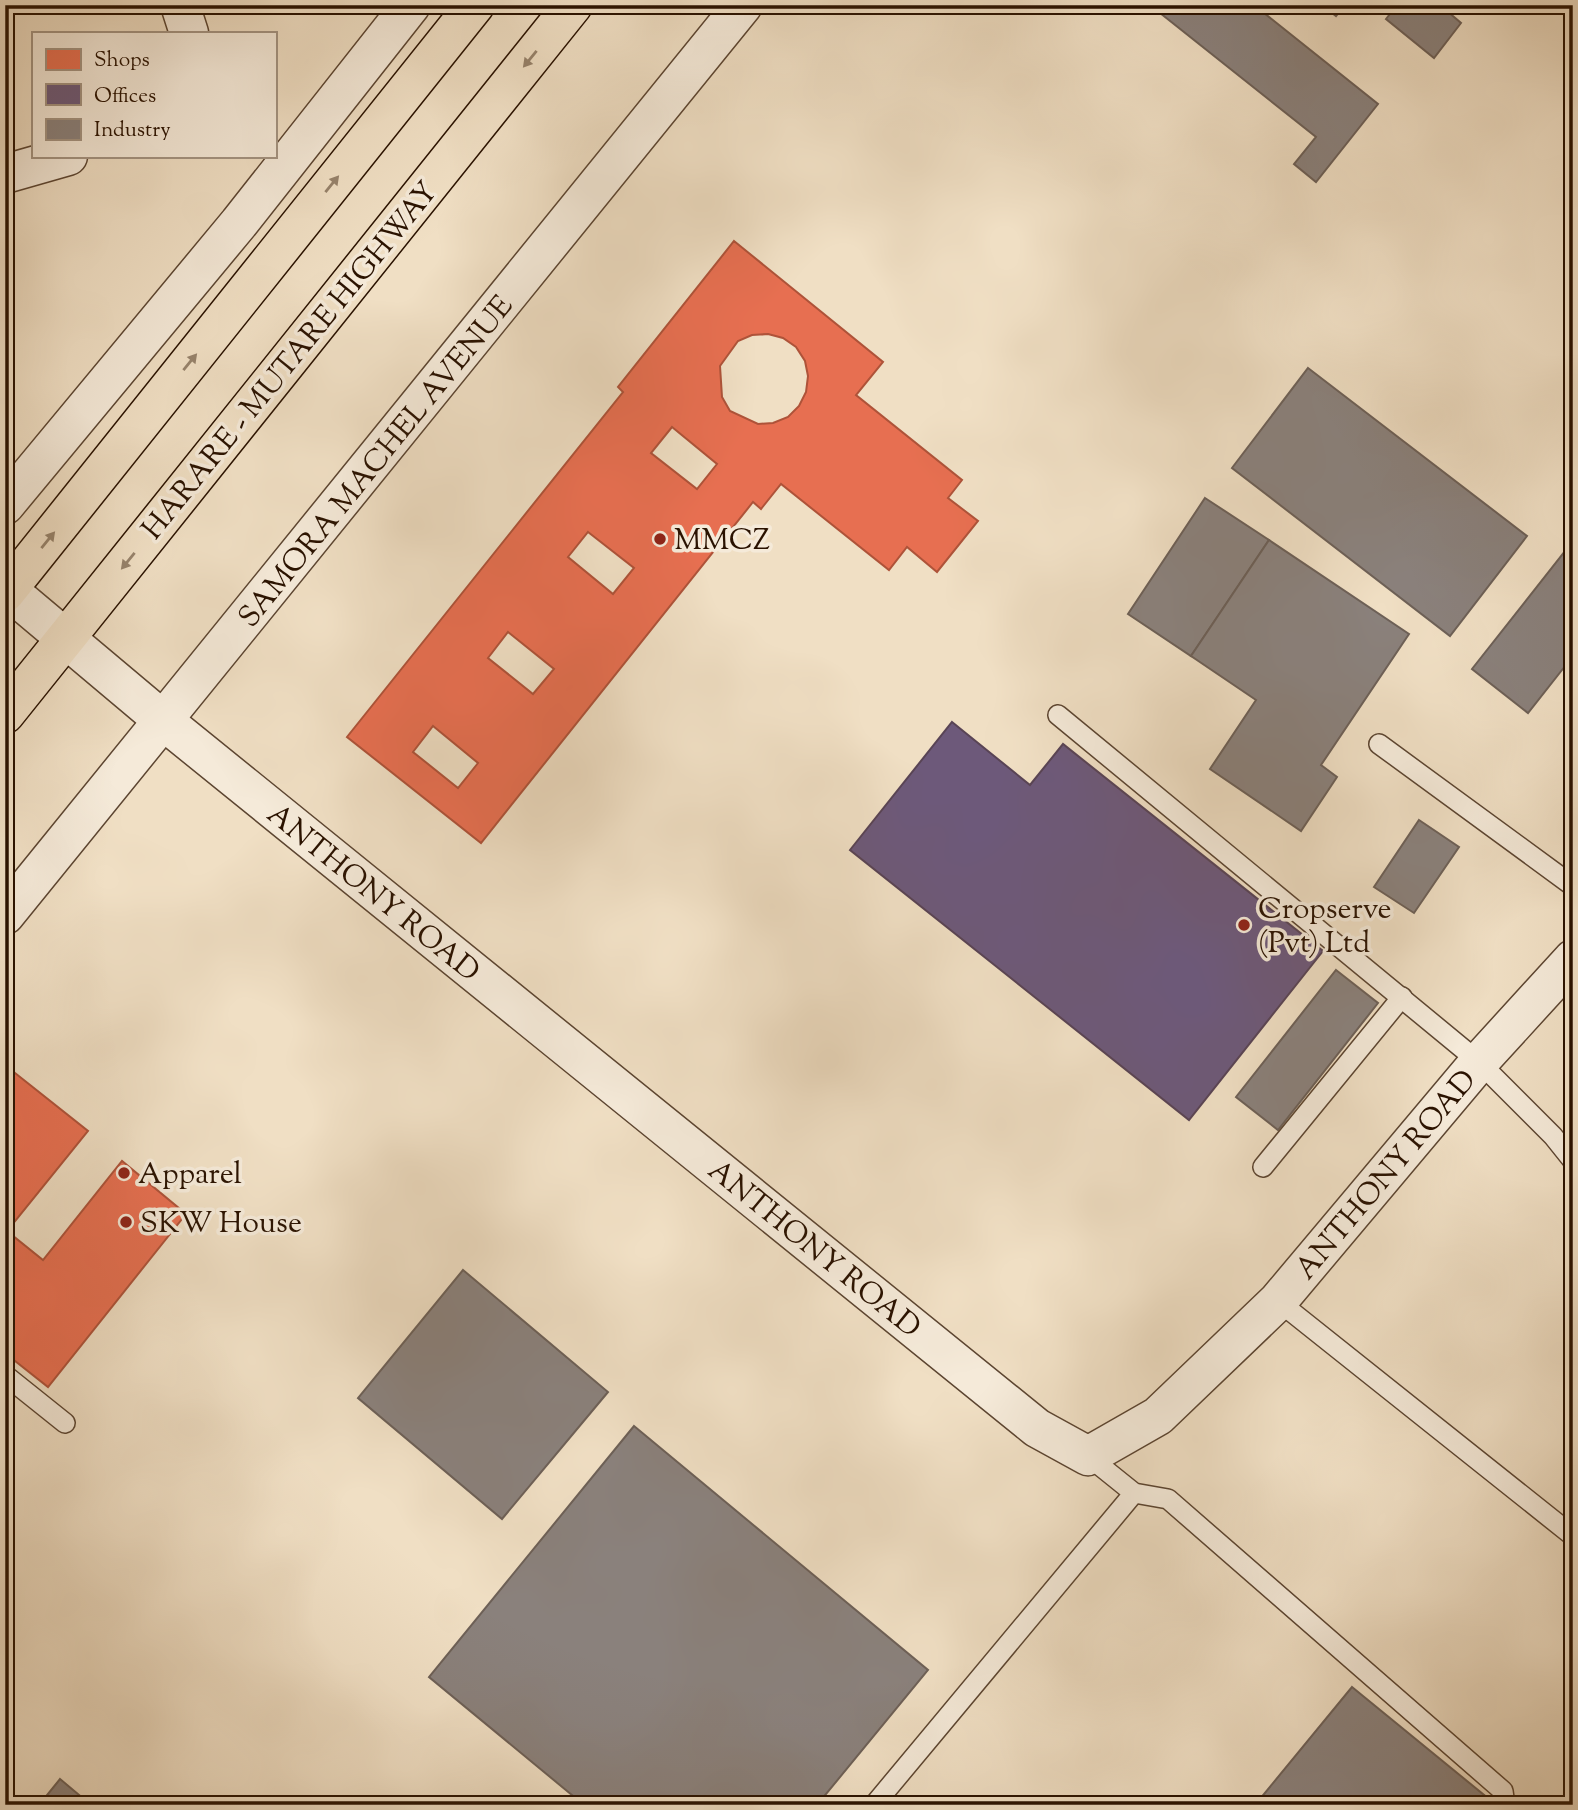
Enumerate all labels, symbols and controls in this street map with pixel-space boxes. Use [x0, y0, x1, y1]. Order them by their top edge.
legend [32, 32, 276, 158]
text: Shops [94, 46, 150, 76]
one-way arrow [523, 49, 538, 67]
text: Offices [94, 82, 156, 112]
text: Industry [94, 116, 171, 146]
street label: HARARE - MUTARE HIGHWAY [133, 173, 449, 550]
one-way arrow [324, 176, 339, 194]
street label: SAMORA MACHEL AVENUE [229, 287, 525, 638]
one-way arrow [182, 354, 197, 372]
place label: MMCZ [674, 520, 770, 563]
one-way arrow [40, 531, 55, 549]
marker: MMCZ [652, 531, 668, 547]
one-way arrow [121, 553, 136, 570]
street label: ANTHONY ROAD [257, 795, 488, 993]
place label: Cropserve (Pvt) Ltd [1258, 889, 1392, 966]
marker: Cropserve (Pvt) Ltd [1236, 917, 1252, 933]
street label: ANTHONY ROAD [1286, 1061, 1488, 1290]
street label: ANTHONY ROAD [698, 1151, 929, 1349]
place label: Apparel [138, 1154, 242, 1197]
marker: Apparel [116, 1165, 132, 1181]
place label: SKW House [140, 1203, 302, 1246]
marker: SKW House [118, 1214, 134, 1230]

